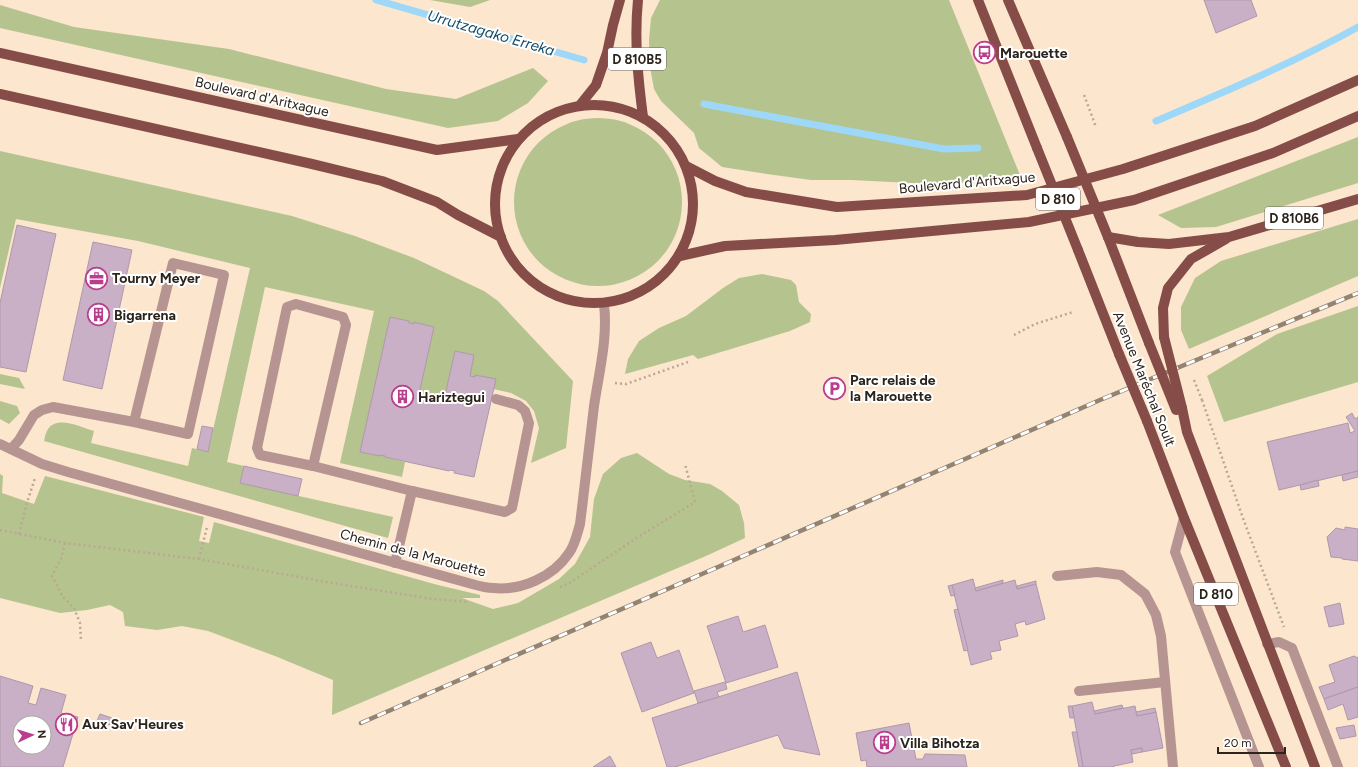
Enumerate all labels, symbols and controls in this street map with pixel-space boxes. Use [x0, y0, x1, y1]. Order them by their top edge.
water label: Urrutzagako Erreka [425, 6, 557, 60]
bus stop icon: Marouette [971, 40, 997, 66]
place label: Marouette [1000, 45, 1068, 62]
road number: D 810B5 [608, 48, 666, 70]
street label: Boulevard d'Aritxague [193, 73, 331, 121]
street label: Boulevard d'Aritxague [898, 169, 1036, 197]
road number: D 810 [1036, 188, 1080, 210]
road number: D 810B6 [1265, 207, 1323, 229]
office icon: Tourny Meyer [84, 265, 110, 291]
place label: Tourny Meyer [112, 270, 201, 287]
building icon: Bigarrena [85, 302, 111, 328]
place label: Bigarrena [114, 307, 176, 324]
street label: Avenue Maréchal Soult [1109, 309, 1179, 449]
place label: Parc relais de la Marouette [850, 372, 936, 405]
parking icon: Parc relais de la Marouette [821, 375, 847, 401]
building icon: Hariztegui [389, 384, 415, 410]
place label: Hariztegui [418, 389, 485, 406]
street label: Chemin de la Marouette [338, 525, 488, 581]
road number: D 810 [1194, 583, 1238, 605]
restaurant icon: Aux Sav'Heures [53, 711, 79, 737]
north arrow [12, 715, 52, 755]
place label: Aux Sav'Heures [82, 716, 184, 733]
scale bar [1218, 729, 1285, 755]
text: N [35, 730, 48, 739]
building icon: Villa Bihotza [872, 730, 898, 756]
place label: Villa Bihotza [900, 735, 980, 752]
text: 20 m [1224, 736, 1252, 750]

